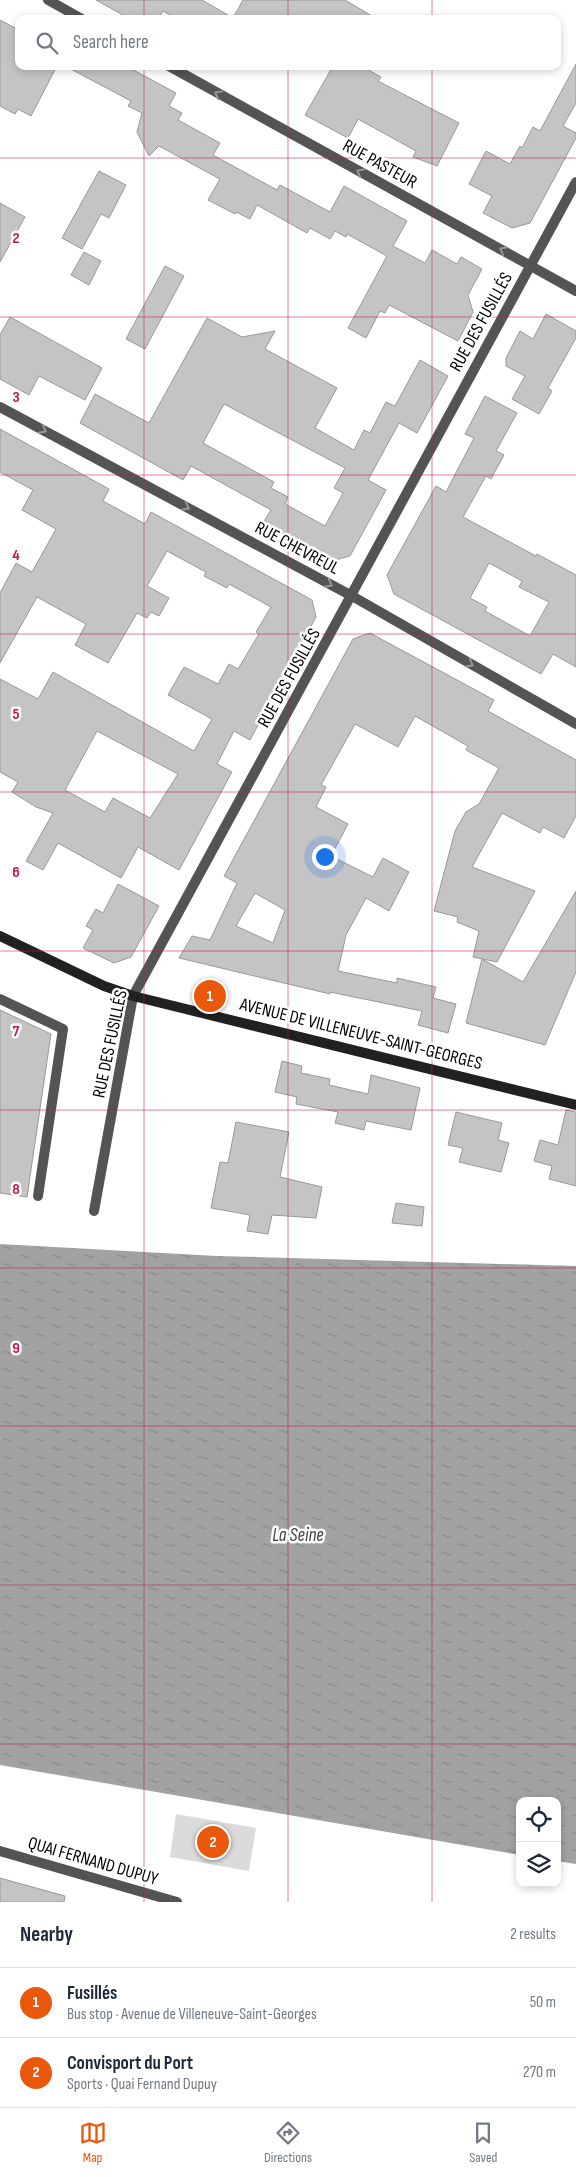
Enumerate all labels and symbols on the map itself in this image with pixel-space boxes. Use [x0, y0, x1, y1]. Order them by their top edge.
one-way arrow [214, 90, 223, 100]
street label: RUE PASTEUR [339, 135, 421, 193]
one-way arrow [357, 168, 366, 178]
text: 2 [12, 229, 20, 248]
one-way arrow [499, 246, 508, 256]
street label: RUE DES FUSILLÉS [445, 269, 517, 375]
text: 3 [12, 388, 20, 407]
one-way arrow [38, 424, 47, 434]
one-way arrow [181, 501, 190, 511]
street label: RUE CHEVREUL [251, 517, 343, 579]
text: 4 [12, 546, 20, 565]
one-way arrow [324, 578, 333, 588]
street label: RUE DES FUSILLÉS [253, 625, 325, 731]
one-way arrow [465, 658, 474, 668]
text: 5 [12, 705, 20, 724]
your location [312, 844, 338, 870]
text: 6 [12, 863, 20, 882]
pin: 1 [194, 977, 226, 1015]
street label: RUE DES FUSILLÉS [88, 988, 132, 1100]
street label: AVENUE DE VILLENEUVE-SAINT-GEORGES [237, 993, 485, 1074]
text: 7 [13, 1022, 20, 1041]
text: 8 [12, 1180, 20, 1199]
text: 9 [12, 1339, 20, 1358]
water label: La Seine [272, 1524, 324, 1547]
pin: 2 [197, 1823, 229, 1861]
street label: QUAI FERNAND DUPUY [26, 1832, 161, 1890]

